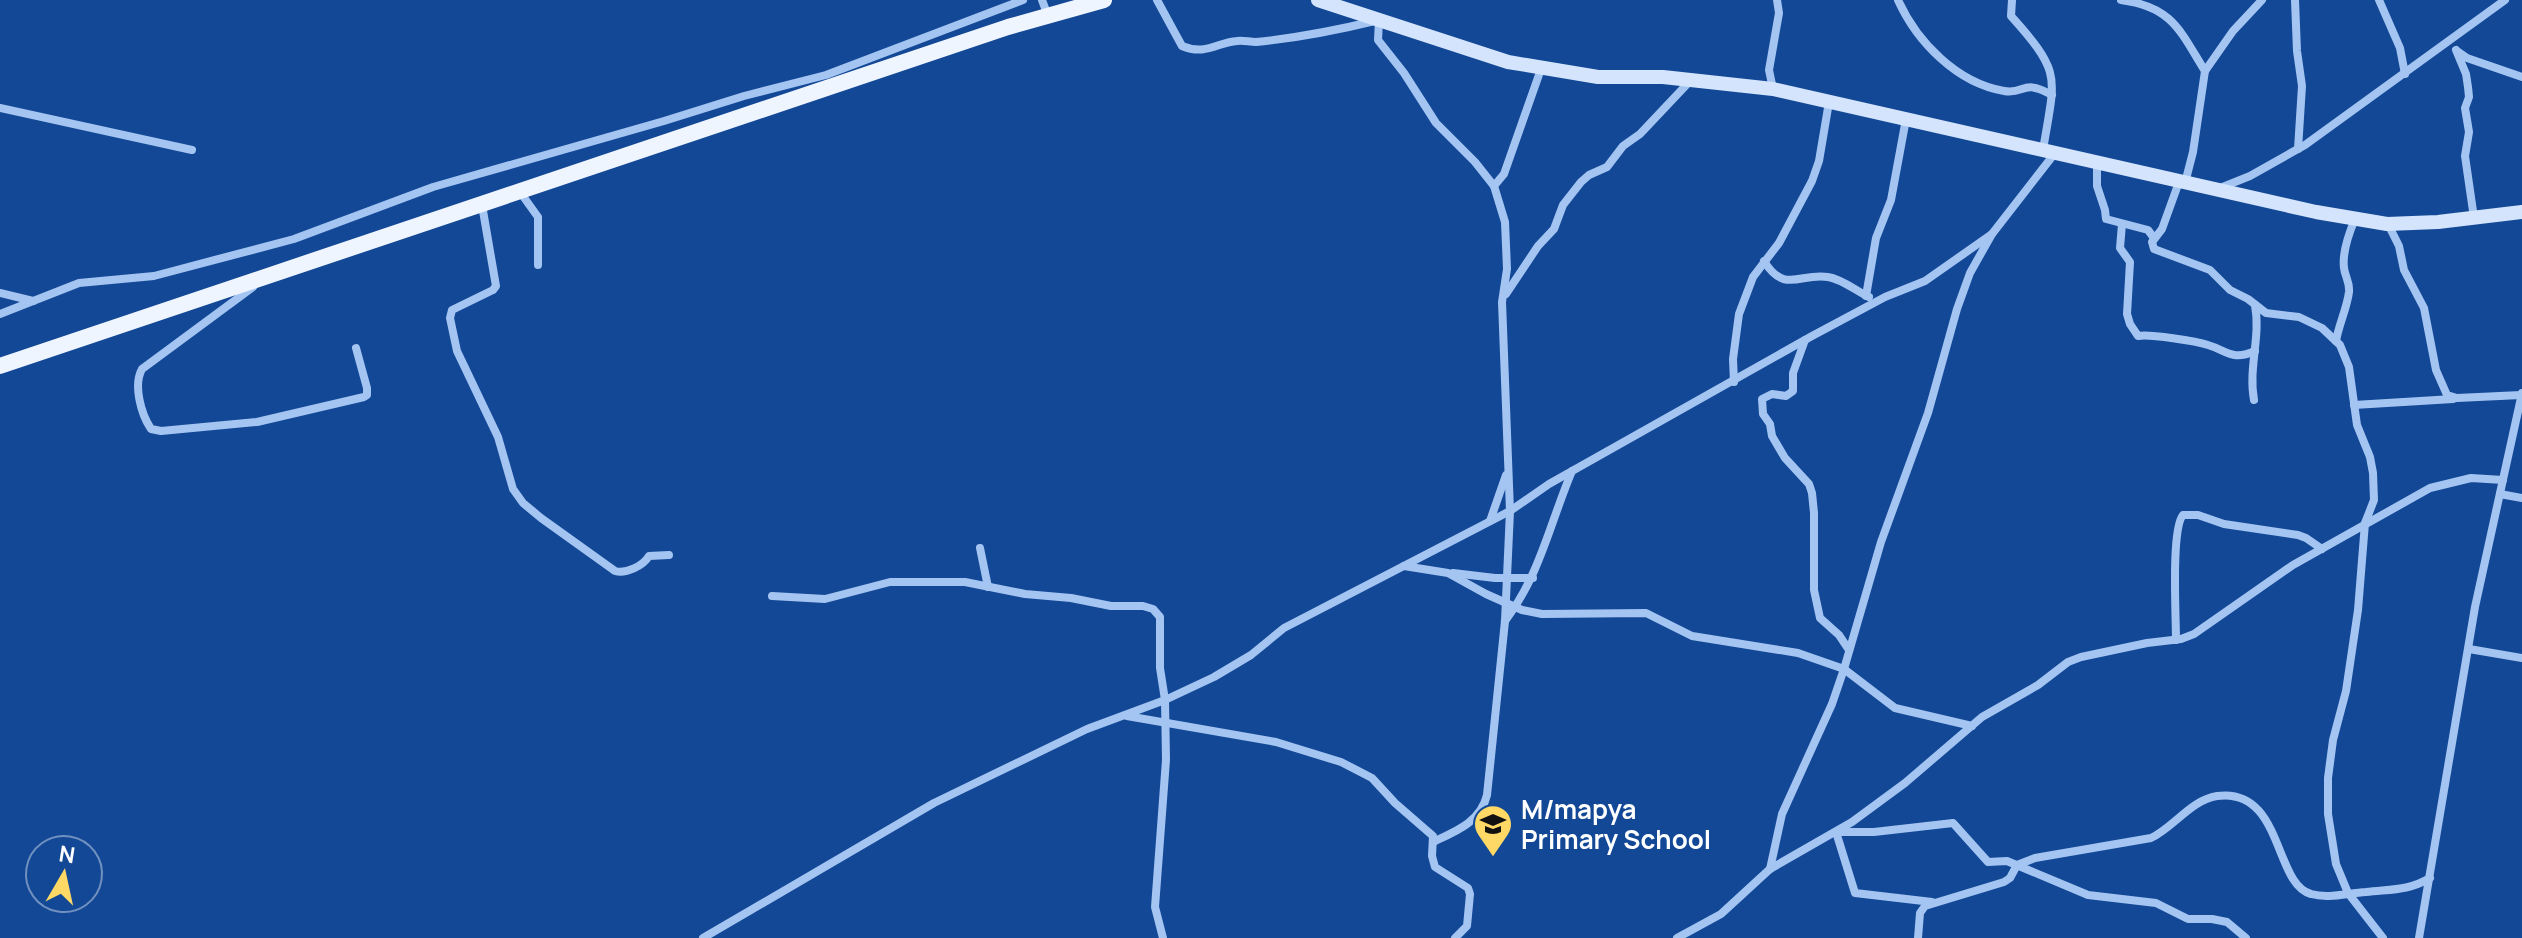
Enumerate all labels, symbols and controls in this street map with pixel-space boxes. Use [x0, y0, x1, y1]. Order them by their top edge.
place label: M/mapya Primary School [1521, 791, 1711, 857]
school or university icon: M/mapya Primary School [1472, 803, 1514, 858]
north arrow [24, 834, 104, 914]
text: N [57, 838, 77, 870]

